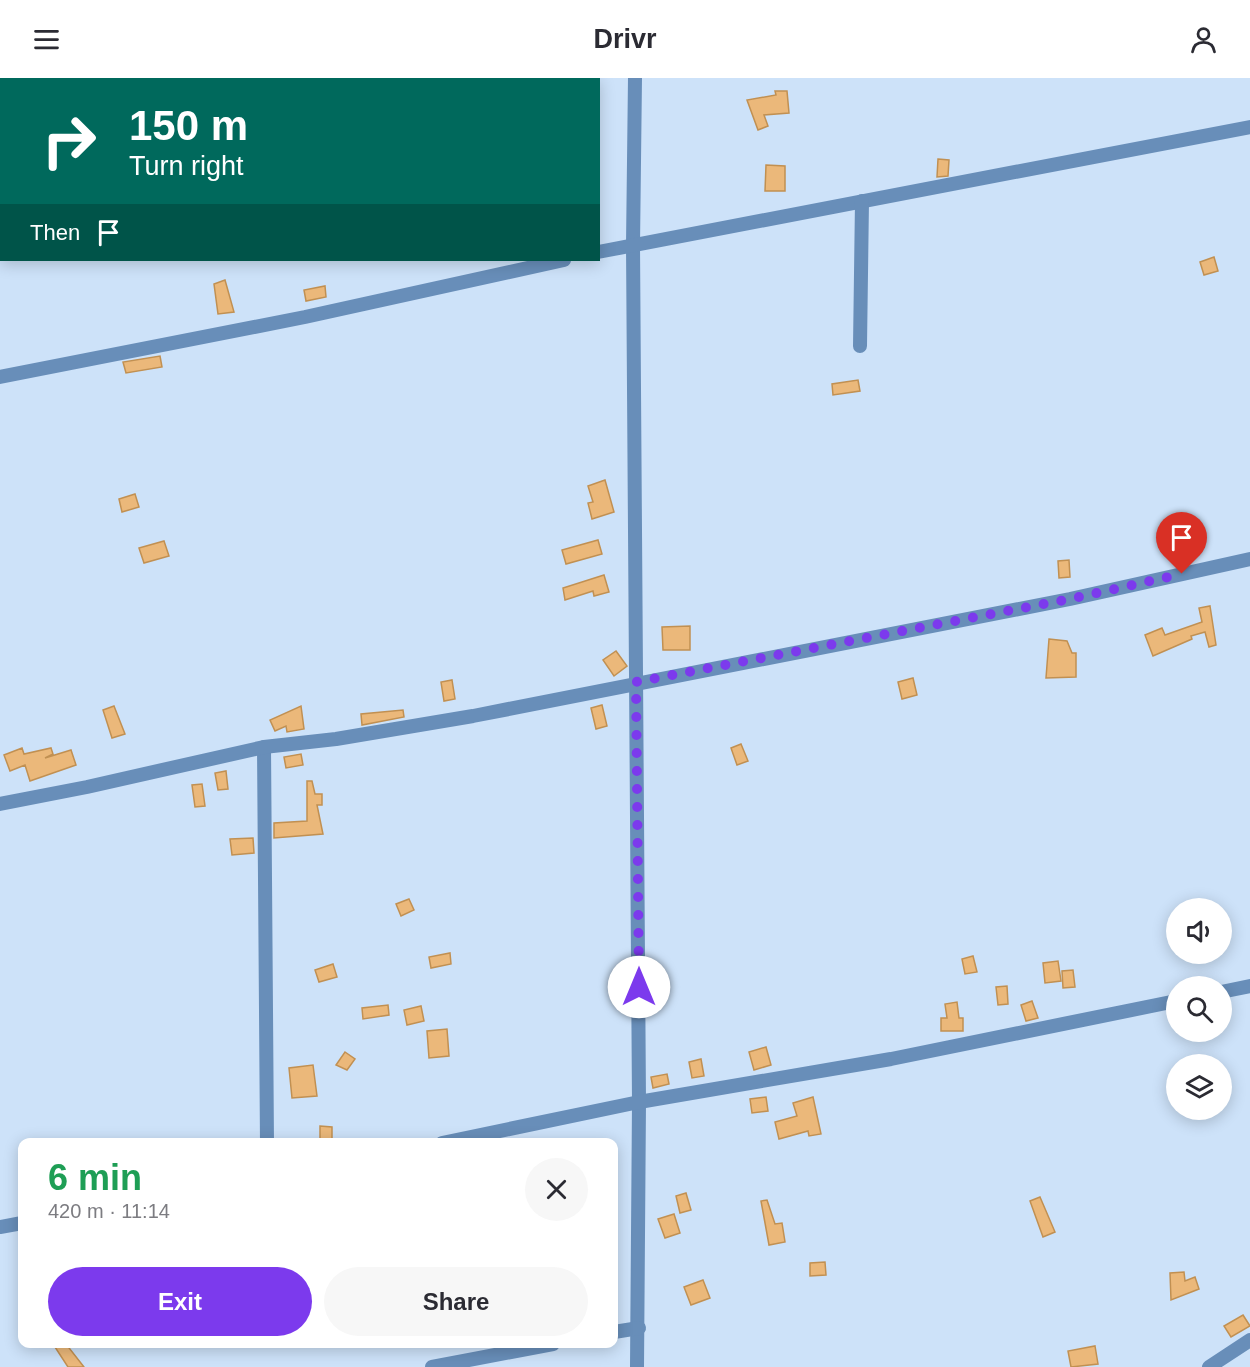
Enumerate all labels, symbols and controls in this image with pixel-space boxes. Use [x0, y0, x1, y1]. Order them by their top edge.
icon: menu [30, 23, 63, 56]
icon: person [1187, 23, 1220, 56]
text: Drivr [593, 24, 657, 54]
icon: right [30, 102, 108, 180]
text: 150 m [129, 102, 248, 149]
text: Turn right [129, 151, 244, 181]
icon: arrive [92, 216, 125, 249]
text: Then [30, 220, 80, 245]
pin [1156, 512, 1207, 574]
icon: arrive [1165, 521, 1198, 554]
map controls [1166, 898, 1232, 1120]
button: sound [1166, 898, 1232, 964]
position arrow [607, 955, 671, 1019]
button: search [1166, 976, 1232, 1042]
button: layers [1166, 1054, 1232, 1120]
text: 6 min [48, 1157, 142, 1198]
button: close [525, 1158, 588, 1221]
text: 420 m · 11:14 [48, 1200, 170, 1222]
button: Exit [48, 1267, 312, 1336]
button: Share [324, 1267, 588, 1336]

